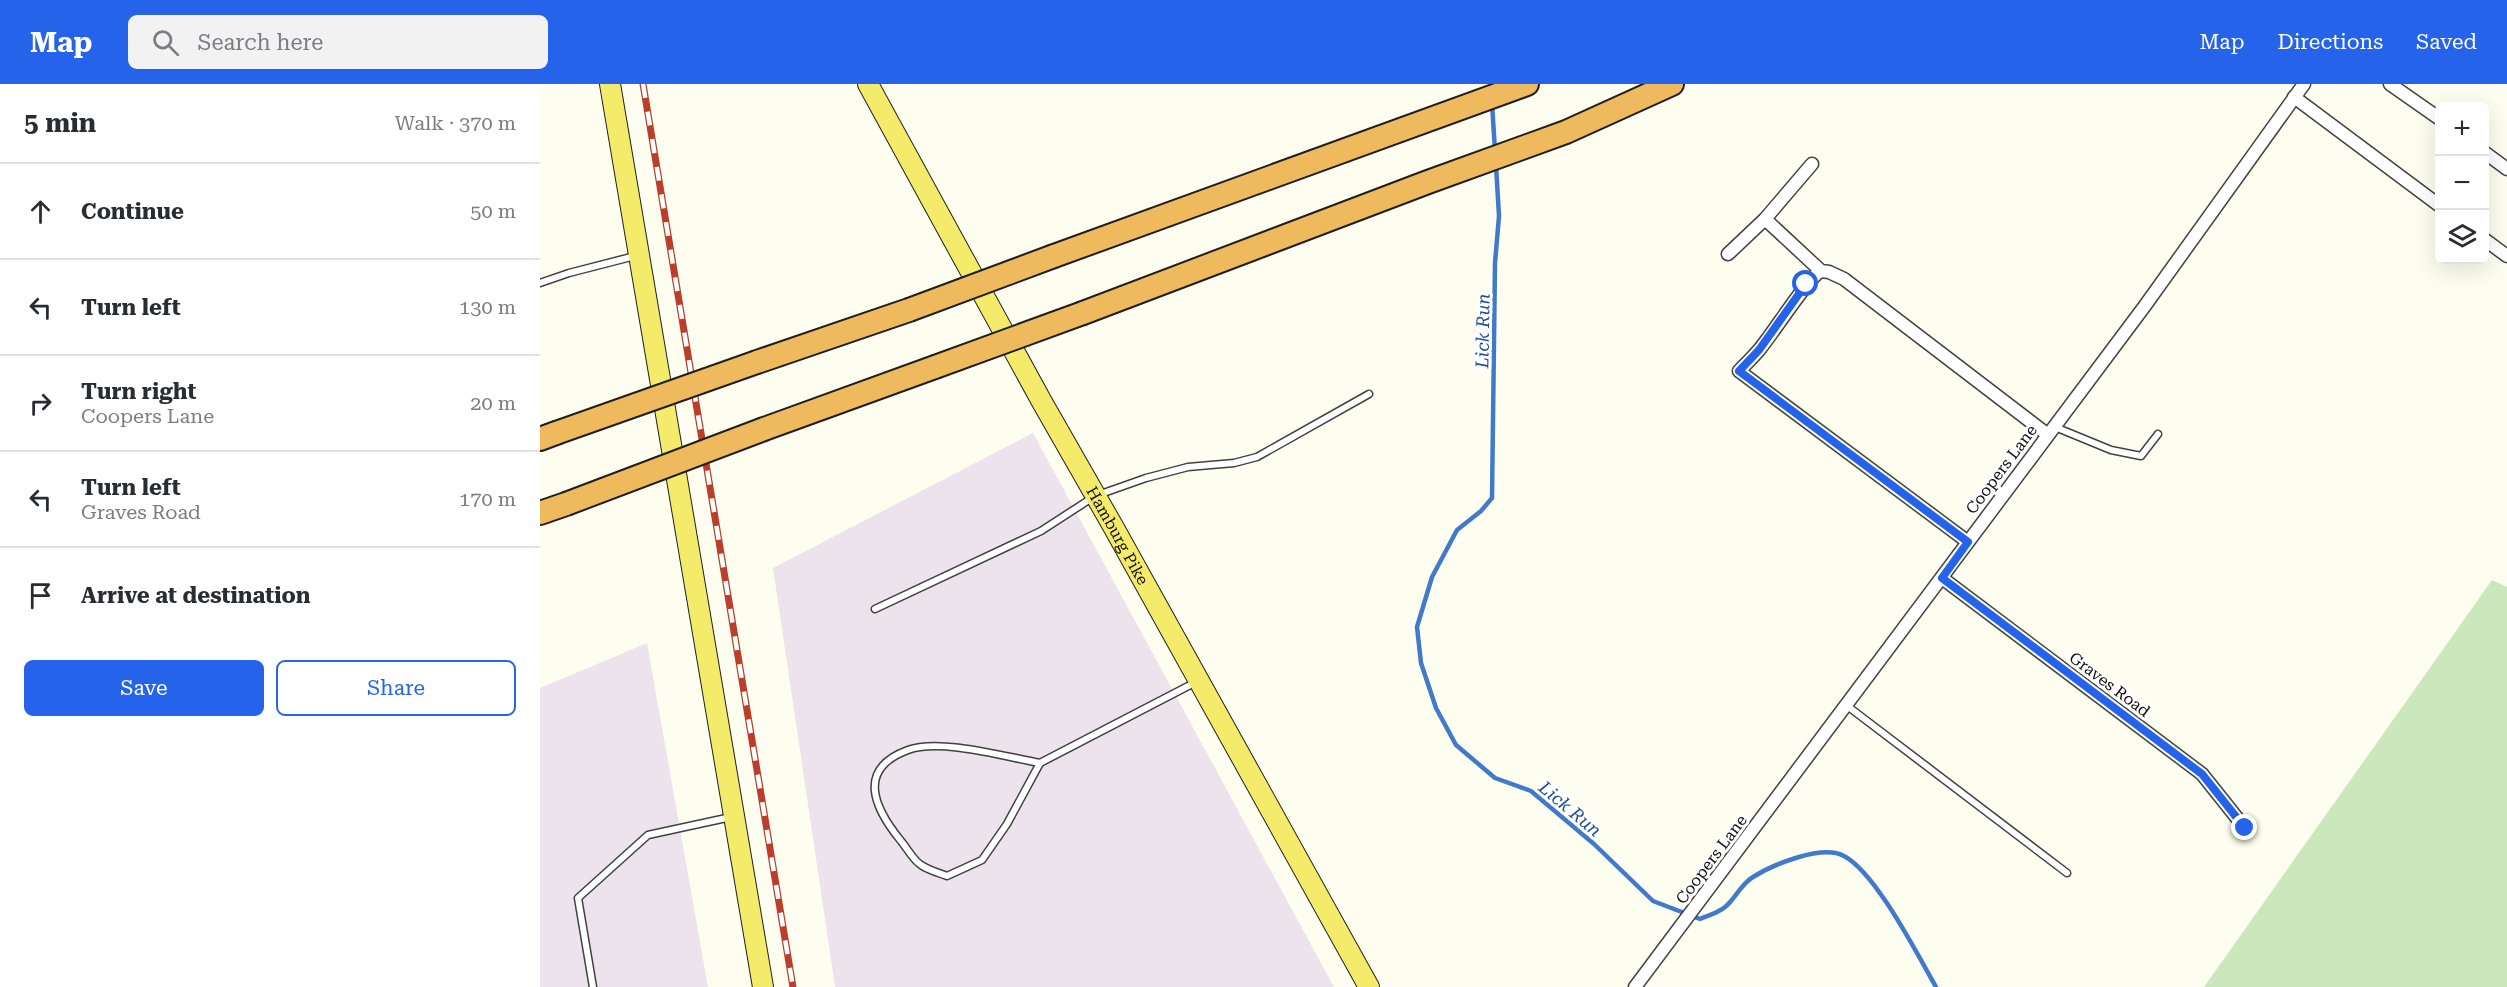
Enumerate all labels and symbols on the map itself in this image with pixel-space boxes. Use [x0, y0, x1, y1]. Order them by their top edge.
route start [1792, 270, 1818, 296]
water label: Lick Run [1471, 293, 1494, 370]
street label: Coopers Lane [1962, 421, 2041, 518]
street label: Hamburg Pike [1082, 483, 1153, 588]
street label: Graves Road [2066, 648, 2154, 721]
water label: Lick Run [1534, 776, 1606, 841]
street label: Coopers Lane [1672, 811, 1751, 908]
route end [2231, 814, 2257, 840]

